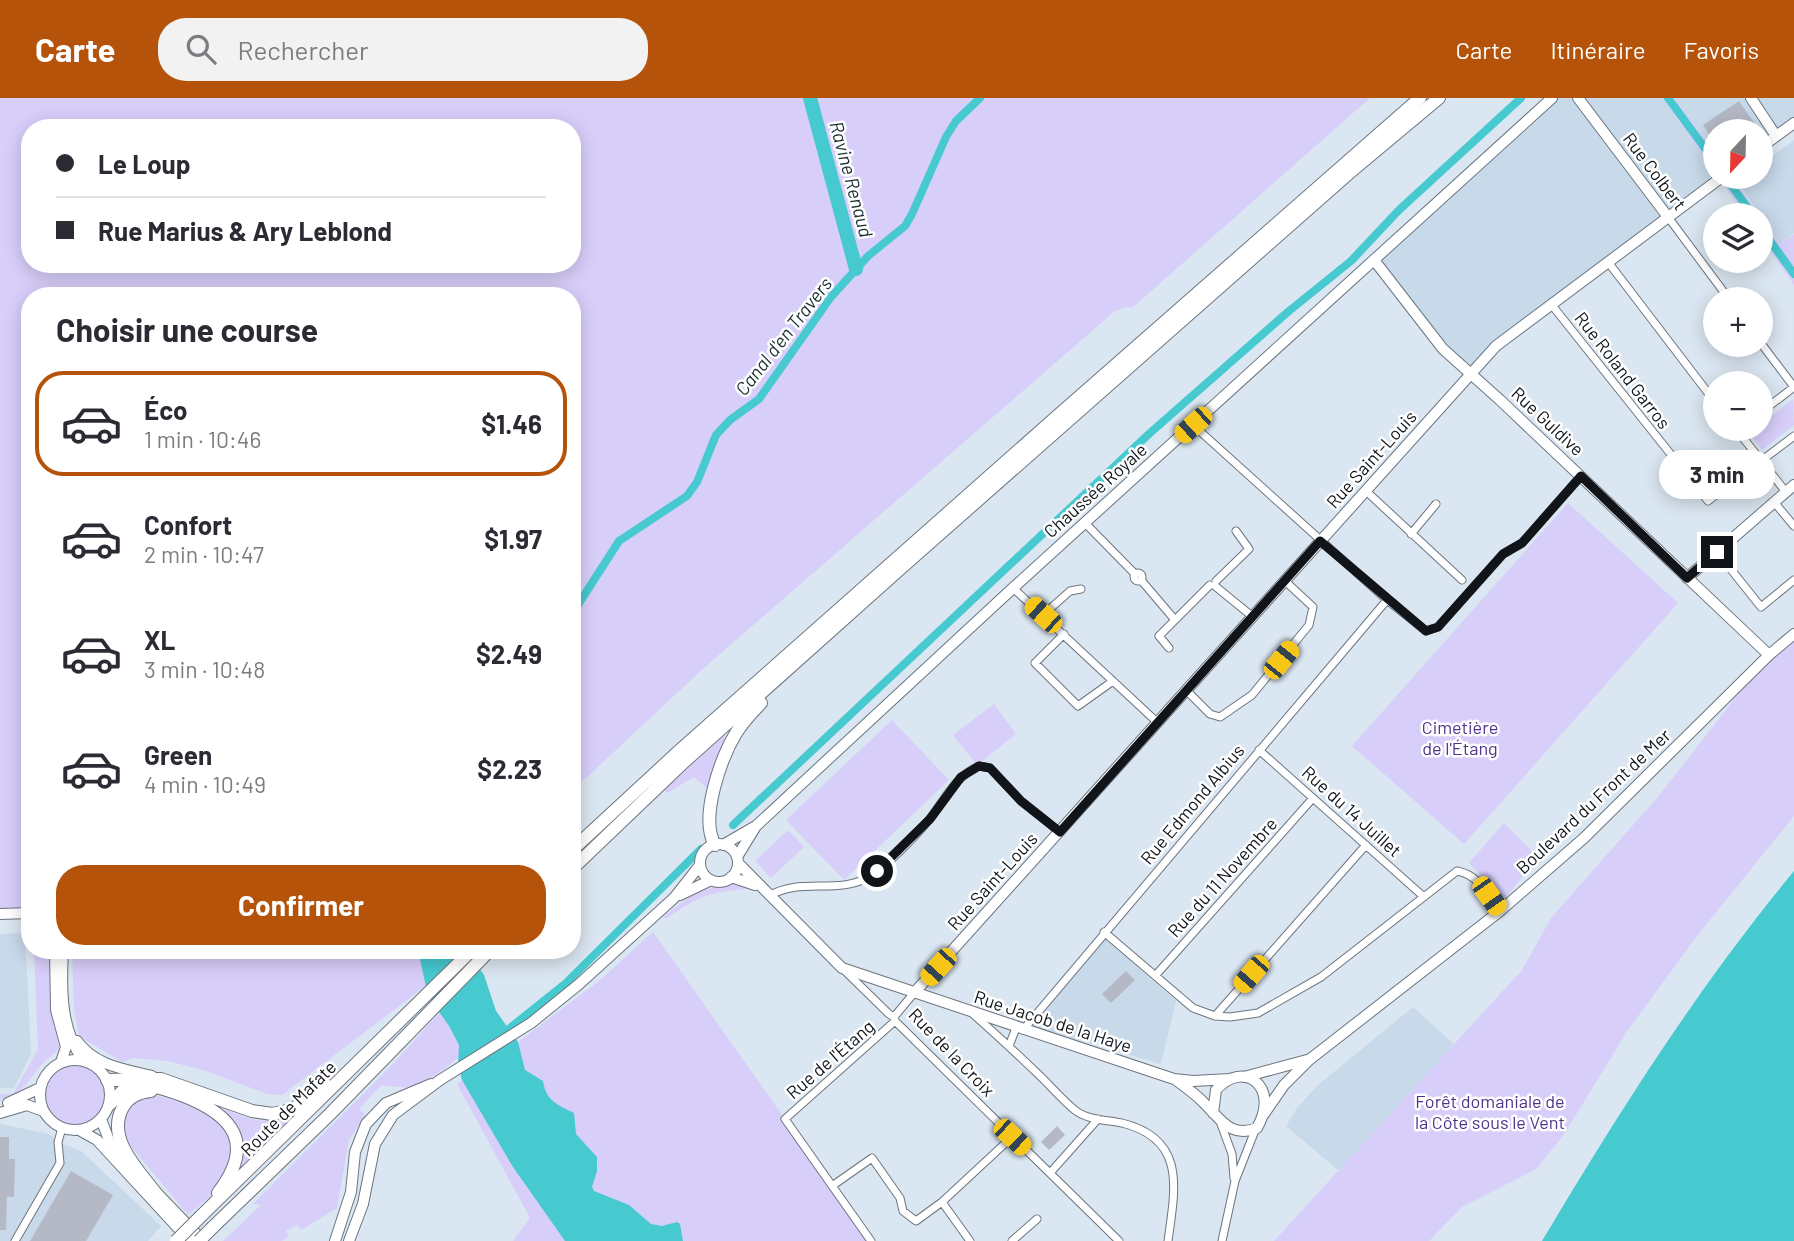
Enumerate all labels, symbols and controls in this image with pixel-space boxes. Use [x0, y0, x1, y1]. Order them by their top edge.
search box [158, 18, 648, 81]
text: Carte [35, 29, 116, 69]
icon: search [182, 30, 220, 68]
text: Rechercher [238, 34, 368, 65]
text: Carte [1456, 35, 1512, 64]
text: Itinéraire [1550, 35, 1646, 64]
text: Favoris [1684, 35, 1759, 64]
water label: Ravine Renaud [825, 119, 879, 239]
north arrow [1703, 119, 1773, 189]
map controls [1703, 119, 1773, 441]
street label: Rue Colbert [1619, 128, 1691, 214]
text: Le Loup [98, 148, 191, 179]
button: layers [1703, 203, 1773, 273]
text: Rue Marius & Ary Leblond [98, 215, 392, 246]
water label: Canal d'en Travers [730, 272, 836, 400]
button: + [1703, 287, 1773, 357]
street label: Rue Roland Garros [1570, 307, 1676, 433]
text: Choisir une course [56, 310, 318, 348]
button: − [1703, 371, 1773, 441]
street label: Rue Guldive [1507, 382, 1589, 460]
icon: car [60, 392, 123, 455]
text: Éco [144, 394, 187, 425]
car [1171, 403, 1216, 447]
street label: Rue Saint-Louis [1321, 406, 1421, 512]
text: $1.46 [481, 408, 542, 439]
text: 1 min · 10:46 [144, 425, 261, 453]
street label: Chaussée Royale [1039, 438, 1151, 542]
callout: 3 min [1659, 450, 1775, 500]
text: 3 min [1690, 460, 1744, 488]
icon: car [60, 507, 123, 570]
text: Confort [144, 509, 232, 540]
text: $1.97 [484, 523, 542, 554]
route end [1701, 536, 1733, 568]
text: 2 min · 10:47 [144, 540, 264, 568]
car [1021, 593, 1066, 637]
icon: car [60, 622, 123, 685]
text: XL [144, 624, 175, 655]
car [1260, 637, 1303, 683]
text: $2.49 [476, 638, 542, 669]
text: 3 min · 10:48 [144, 655, 265, 683]
park label: Cimetière de l'Étang [1422, 716, 1498, 759]
street label: Boulevard du Front de Mer [1511, 723, 1675, 878]
icon: car [60, 737, 123, 800]
text: Green [144, 739, 212, 770]
street label: Rue Edmond Albius [1135, 739, 1249, 869]
text: $2.23 [477, 753, 542, 784]
street label: Rue du 14 Juillet [1298, 761, 1406, 861]
text: 4 min · 10:49 [144, 770, 266, 798]
street label: Rue du 11 Novembre [1163, 813, 1281, 941]
street label: Rue Saint-Louis [942, 828, 1042, 934]
route start [861, 855, 893, 887]
button: Confirmer [56, 865, 546, 945]
car [1469, 873, 1510, 919]
car [917, 944, 960, 990]
car [1230, 951, 1273, 997]
street label: Rue Jacob de la Haye [971, 985, 1135, 1057]
street label: Rue de la Croix [904, 1003, 1000, 1101]
street label: Rue de l'Étang [782, 1015, 878, 1103]
street label: Route de Mafate [236, 1056, 340, 1160]
park label: Forêt domaniale de la Côte sous le Vent [1415, 1090, 1565, 1133]
car [990, 1115, 1035, 1159]

